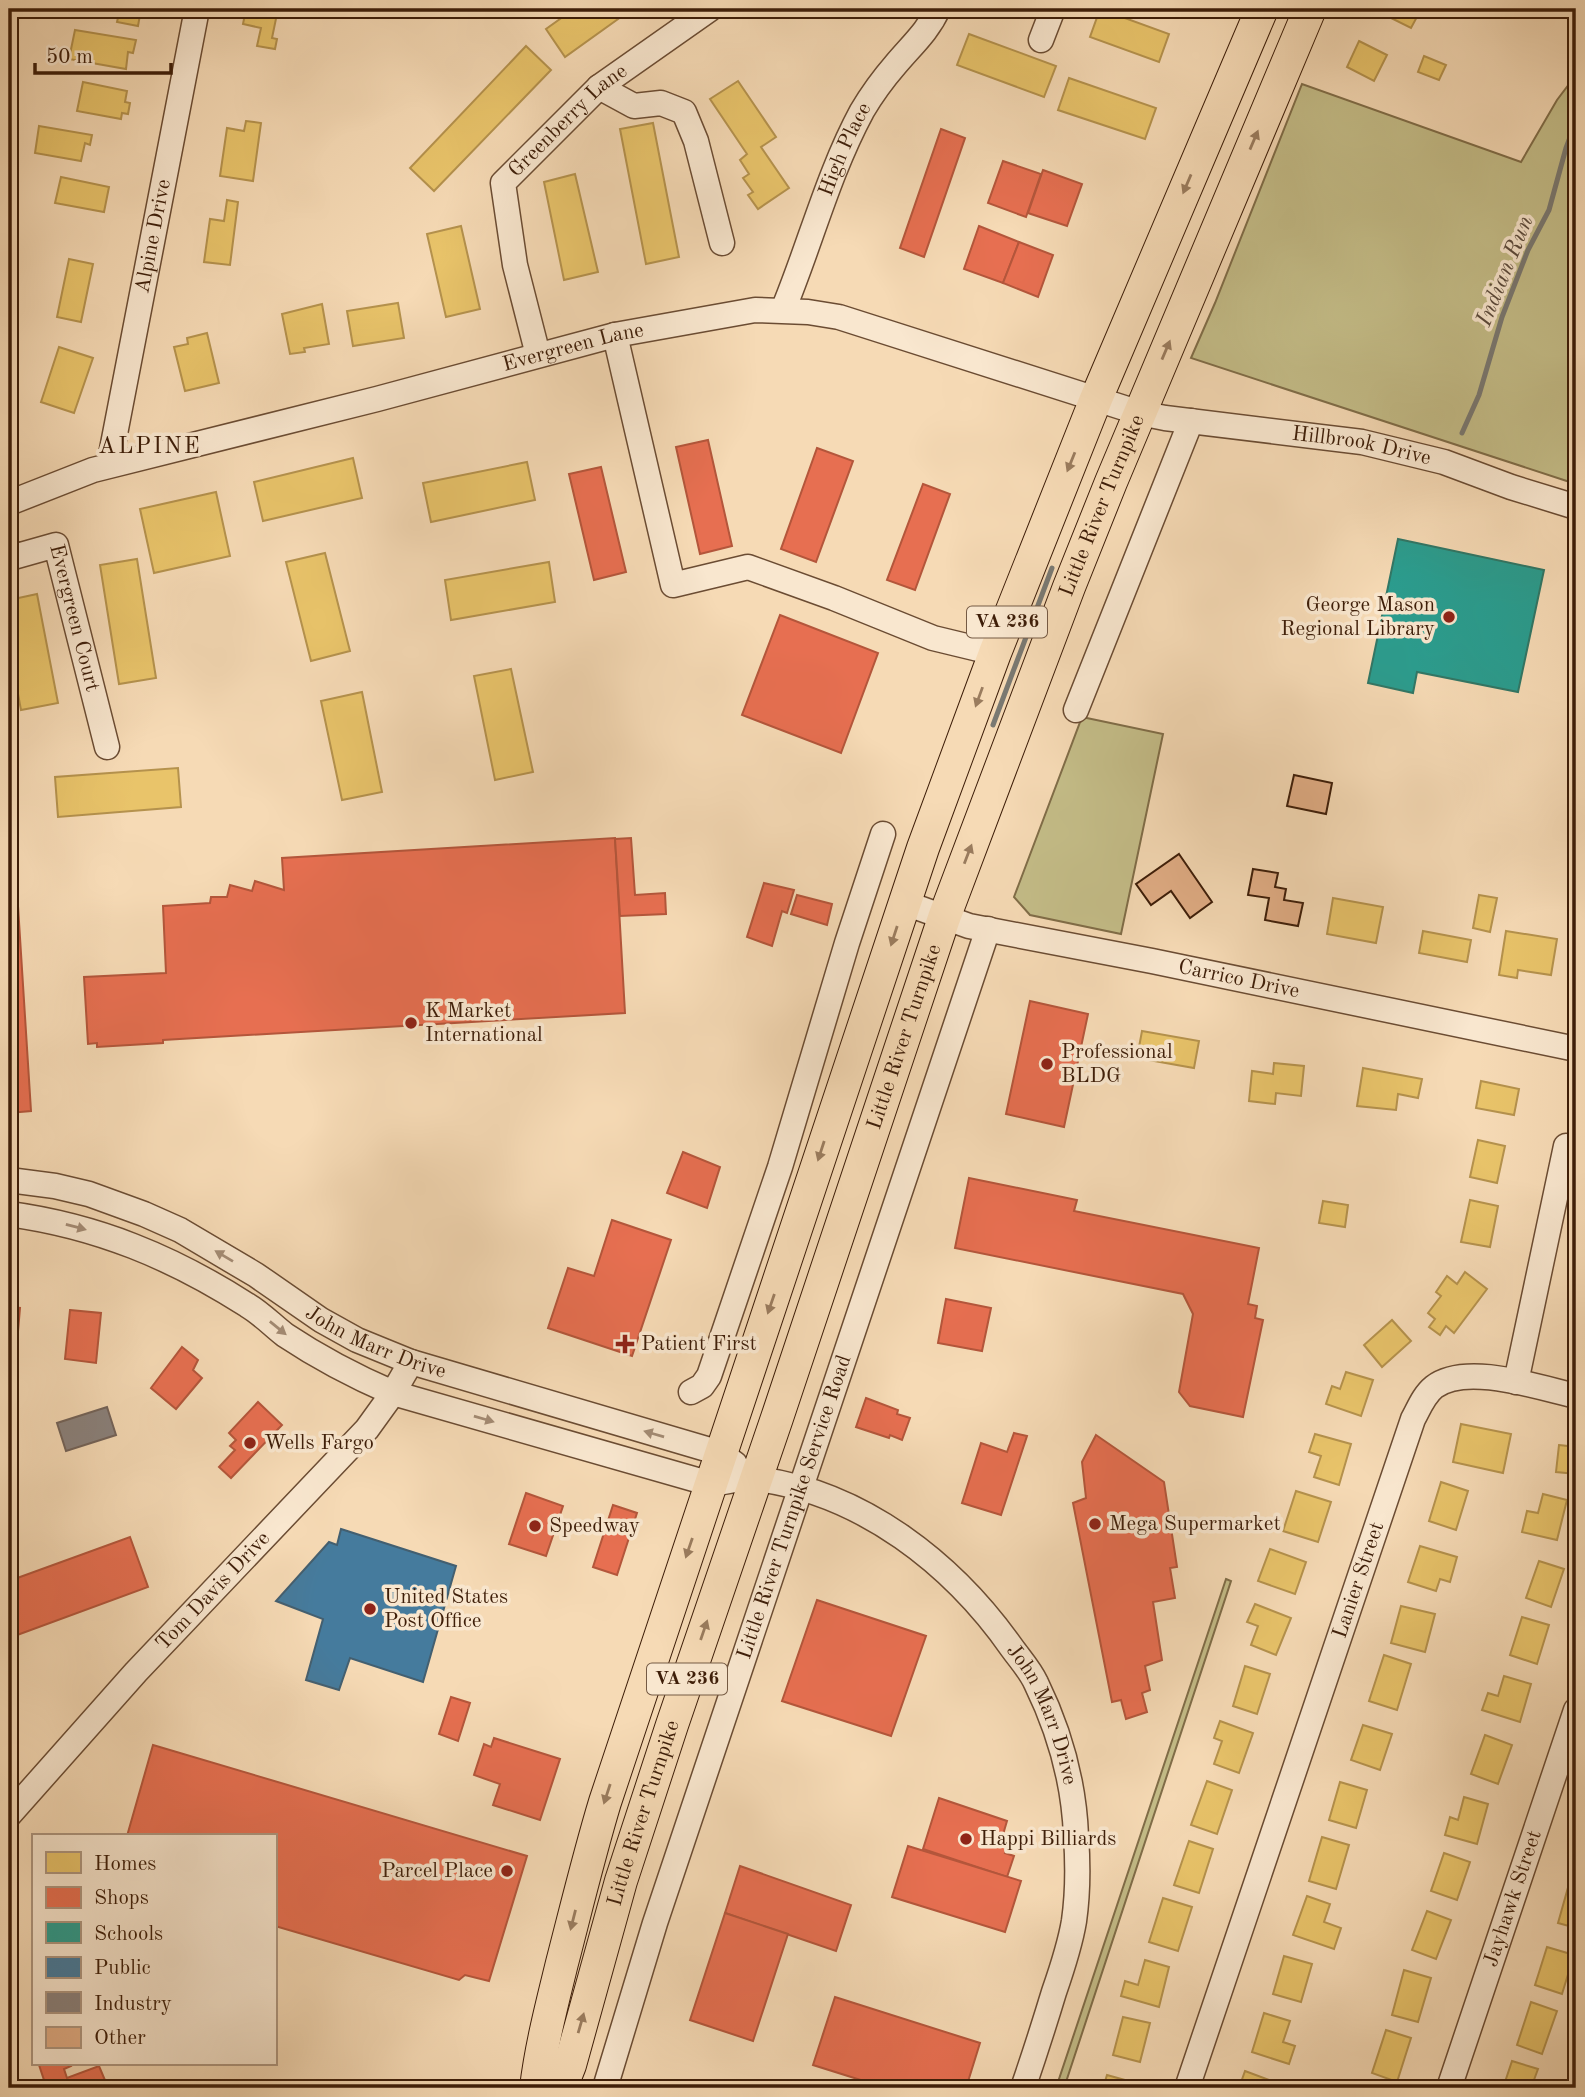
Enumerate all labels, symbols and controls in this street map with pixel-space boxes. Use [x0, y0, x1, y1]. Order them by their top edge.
scale bar [35, 32, 172, 76]
text: 50 m [46, 47, 93, 68]
street label: Greenberry Lane [505, 60, 631, 181]
street label: High Place [815, 99, 875, 199]
one-way arrow [1249, 129, 1260, 150]
one-way arrow [1182, 174, 1193, 195]
street label: Alpine Drive [132, 177, 174, 295]
water label: Indian Run [1472, 212, 1538, 330]
street label: Evergreen Lane [500, 320, 645, 375]
one-way arrow [1160, 340, 1172, 360]
street label: Little River Turnpike [1056, 412, 1149, 599]
street label: Hillbrook Drive [1291, 423, 1433, 469]
district label: ALPINE [98, 435, 202, 458]
one-way arrow [1066, 452, 1077, 473]
street label: Evergreen Court [46, 542, 103, 694]
place label: George Mason Regional Library [1280, 595, 1435, 640]
road number: VA 236 [967, 607, 1047, 638]
marker: George Mason Regional Library [1441, 609, 1457, 625]
one-way arrow [973, 686, 984, 707]
one-way arrow [962, 843, 973, 864]
one-way arrow [888, 925, 899, 946]
street label: Little River Turnpike [864, 942, 945, 1132]
street label: Carrico Drive [1176, 956, 1301, 1002]
place label: K Market International [425, 1001, 543, 1046]
marker: K Market International [403, 1015, 419, 1031]
place label: Professional BLDG [1061, 1042, 1173, 1087]
marker: Professional BLDG [1039, 1056, 1055, 1072]
one-way arrow [816, 1141, 826, 1162]
one-way arrow [65, 1223, 86, 1233]
one-way arrow [215, 1249, 234, 1262]
one-way arrow [765, 1293, 776, 1314]
street label: John Marr Drive [301, 1302, 448, 1382]
one-way arrow [269, 1320, 286, 1335]
marker: Patient First [615, 1334, 635, 1354]
place label: Patient First [641, 1334, 757, 1355]
street label: Little River Turnpike Service Road [734, 1352, 855, 1662]
one-way arrow [474, 1414, 495, 1424]
one-way arrow [644, 1429, 665, 1439]
place label: Wells Fargo [264, 1433, 374, 1454]
marker: Wells Fargo [242, 1435, 258, 1451]
place label: Mega Supermarket [1109, 1514, 1281, 1535]
place label: Speedway [549, 1516, 640, 1537]
marker: Mega Supermarket [1087, 1516, 1103, 1532]
marker: Speedway [527, 1518, 543, 1534]
street label: Lanier Street [1329, 1519, 1388, 1641]
street label: Tom Davis Drive [152, 1528, 274, 1654]
one-way arrow [683, 1538, 694, 1559]
place label: United States Post Office [384, 1587, 508, 1632]
marker: United States Post Office [362, 1601, 378, 1617]
one-way arrow [699, 1619, 710, 1640]
street label: John Marr Drive [1002, 1640, 1080, 1787]
road number: VA 236 [647, 1664, 727, 1694]
street label: Little River Turnpike [604, 1718, 683, 1909]
one-way arrow [601, 1784, 612, 1805]
street label: Jayhawk Street [1480, 1827, 1545, 1969]
place label: Happi Billiards [980, 1829, 1116, 1850]
marker: Happi Billiards [958, 1831, 974, 1847]
legend [32, 1834, 276, 2066]
text: Homes [94, 1854, 156, 1875]
place label: Parcel Place [381, 1861, 493, 1882]
marker: Parcel Place [499, 1863, 515, 1879]
text: Shops [94, 1888, 149, 1909]
one-way arrow [567, 1909, 578, 1931]
text: Schools [94, 1924, 163, 1945]
text: Public [94, 1958, 151, 1979]
text: Industry [94, 1994, 172, 2015]
one-way arrow [577, 2013, 587, 2034]
text: Other [94, 2028, 146, 2049]

